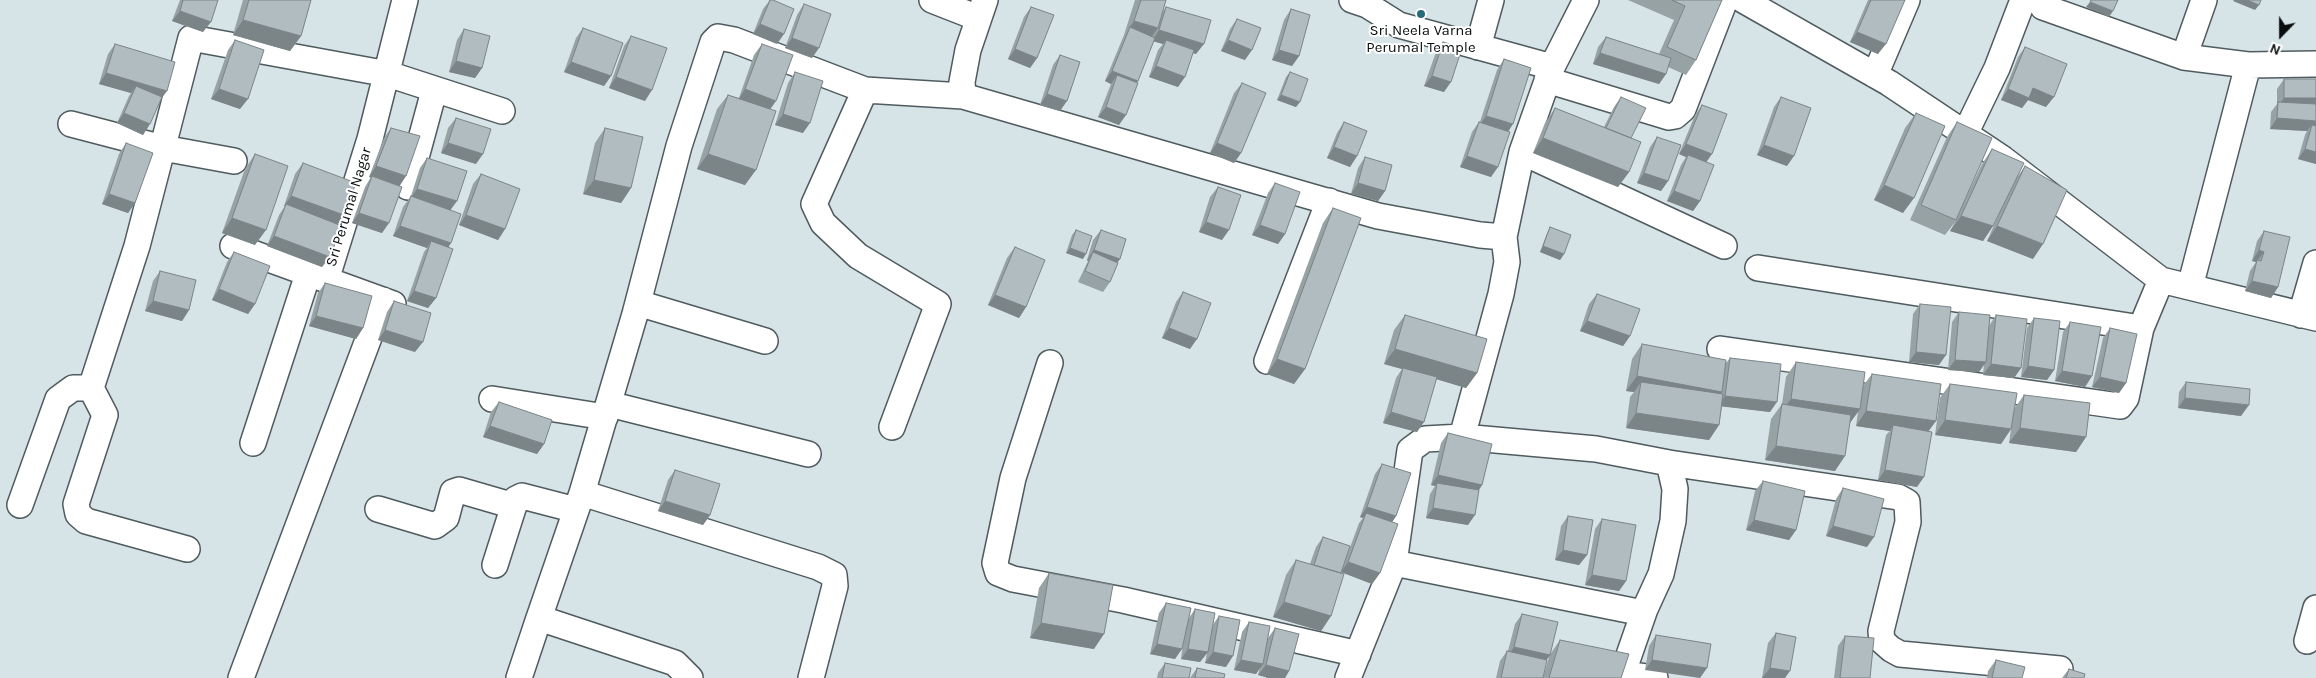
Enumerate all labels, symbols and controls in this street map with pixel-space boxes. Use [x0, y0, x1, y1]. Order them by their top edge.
marker: Sri Neela Varna Perumal Temple [1415, 8, 1427, 20]
north arrow [2256, 10, 2306, 60]
place label: Sri Neela Varna Perumal Temple [1366, 22, 1476, 57]
text: N [2267, 40, 2283, 59]
street label: Sri Perumal Nagar [322, 145, 376, 269]

